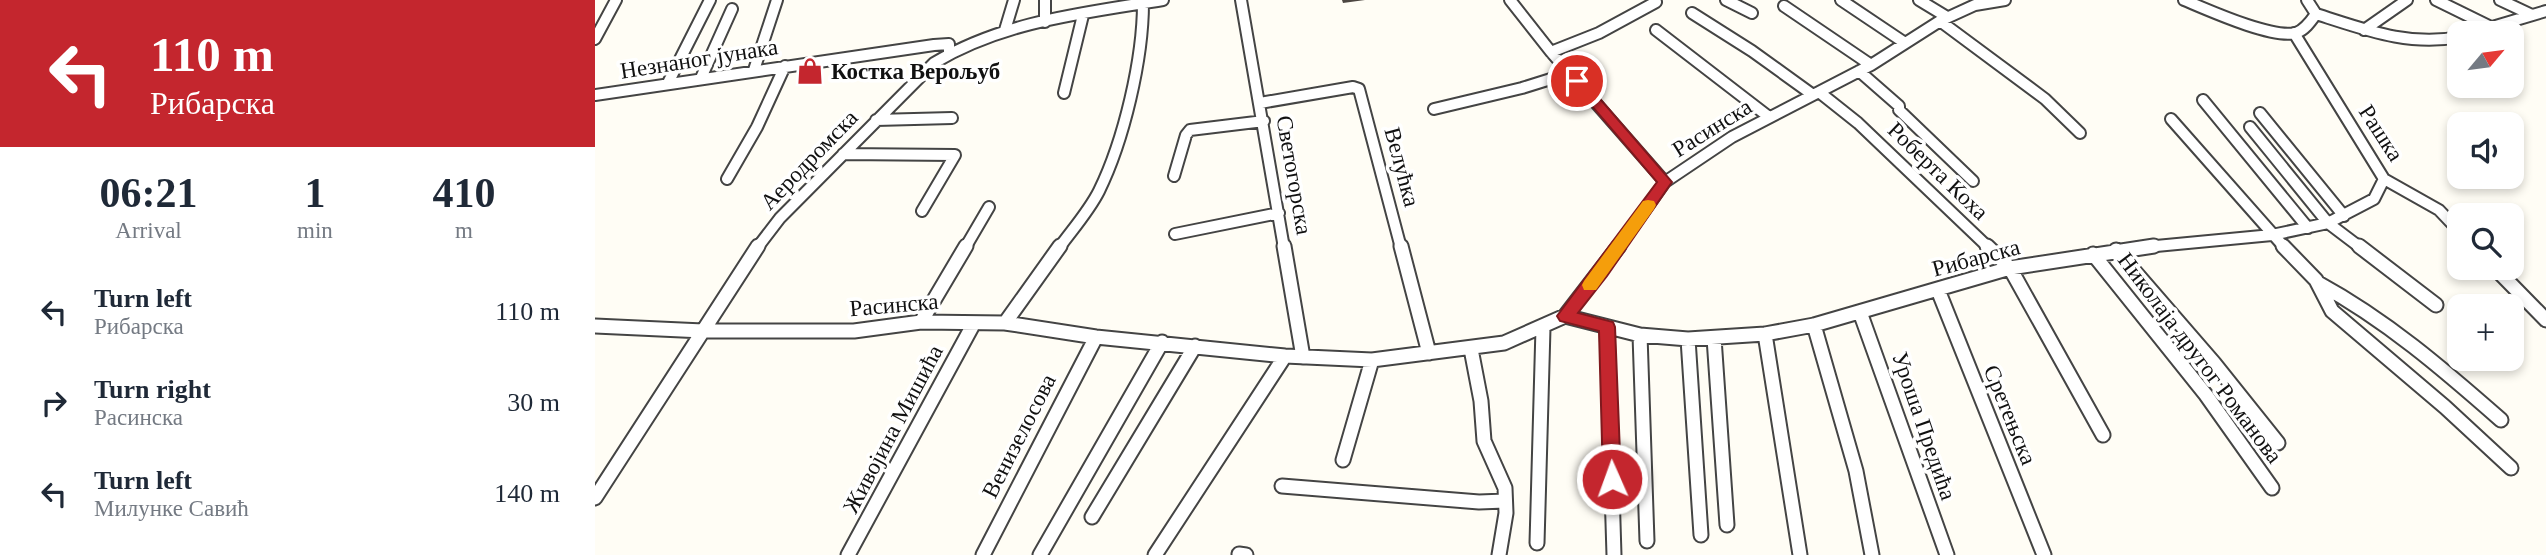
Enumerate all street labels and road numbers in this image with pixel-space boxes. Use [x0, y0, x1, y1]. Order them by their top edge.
street label: Незнаног јунака [618, 34, 780, 84]
street label: Расинска [1668, 94, 1756, 162]
street label: Рашка [2354, 100, 2408, 166]
street label: Аеродромска [755, 105, 863, 215]
street label: Светогорска [1271, 113, 1317, 237]
street label: Роберта Коха [1883, 117, 1993, 225]
street label: Велућка [1379, 125, 1425, 209]
street label: Рибарска [1929, 234, 2023, 282]
street label: Николаја другог Романова [2113, 248, 2287, 468]
street label: Расинска [849, 289, 939, 321]
street label: Живојина Мишића [838, 341, 948, 517]
street label: Уроша Предића [1887, 349, 1961, 503]
street label: Сретењска [1979, 362, 2041, 468]
street label: Венизелосова [977, 370, 1061, 502]

